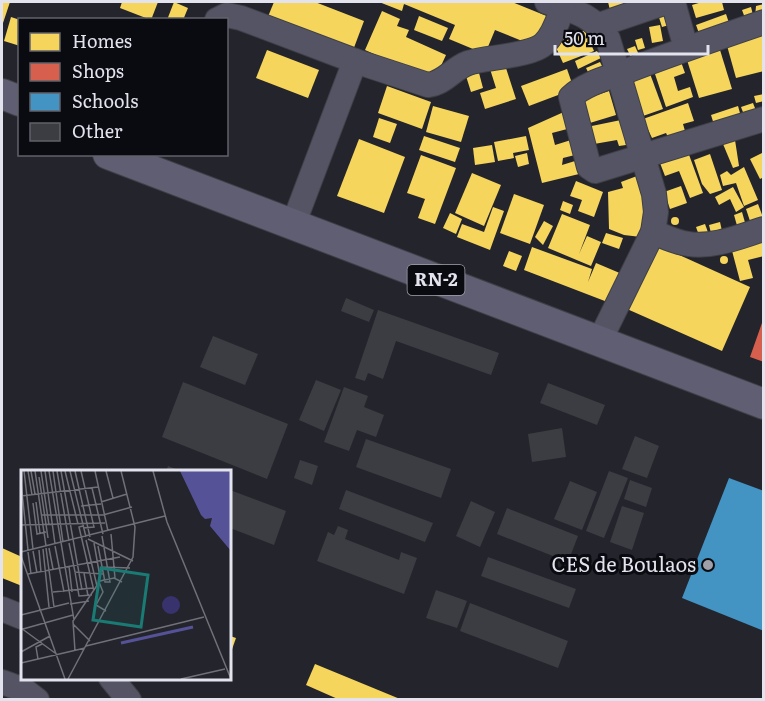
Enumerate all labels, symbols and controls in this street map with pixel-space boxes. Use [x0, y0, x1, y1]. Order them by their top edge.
legend [18, 18, 228, 156]
scale bar [555, 18, 708, 56]
text: 50 m [564, 24, 605, 51]
text: Homes [72, 27, 132, 54]
text: Shops [72, 57, 124, 84]
text: Schools [72, 87, 138, 114]
text: Other [72, 117, 123, 144]
road number: RN-2 [408, 265, 464, 295]
inset map [21, 470, 231, 680]
place label: CES de Boulaos [552, 548, 696, 578]
marker: CES de Boulaos [701, 558, 715, 572]

